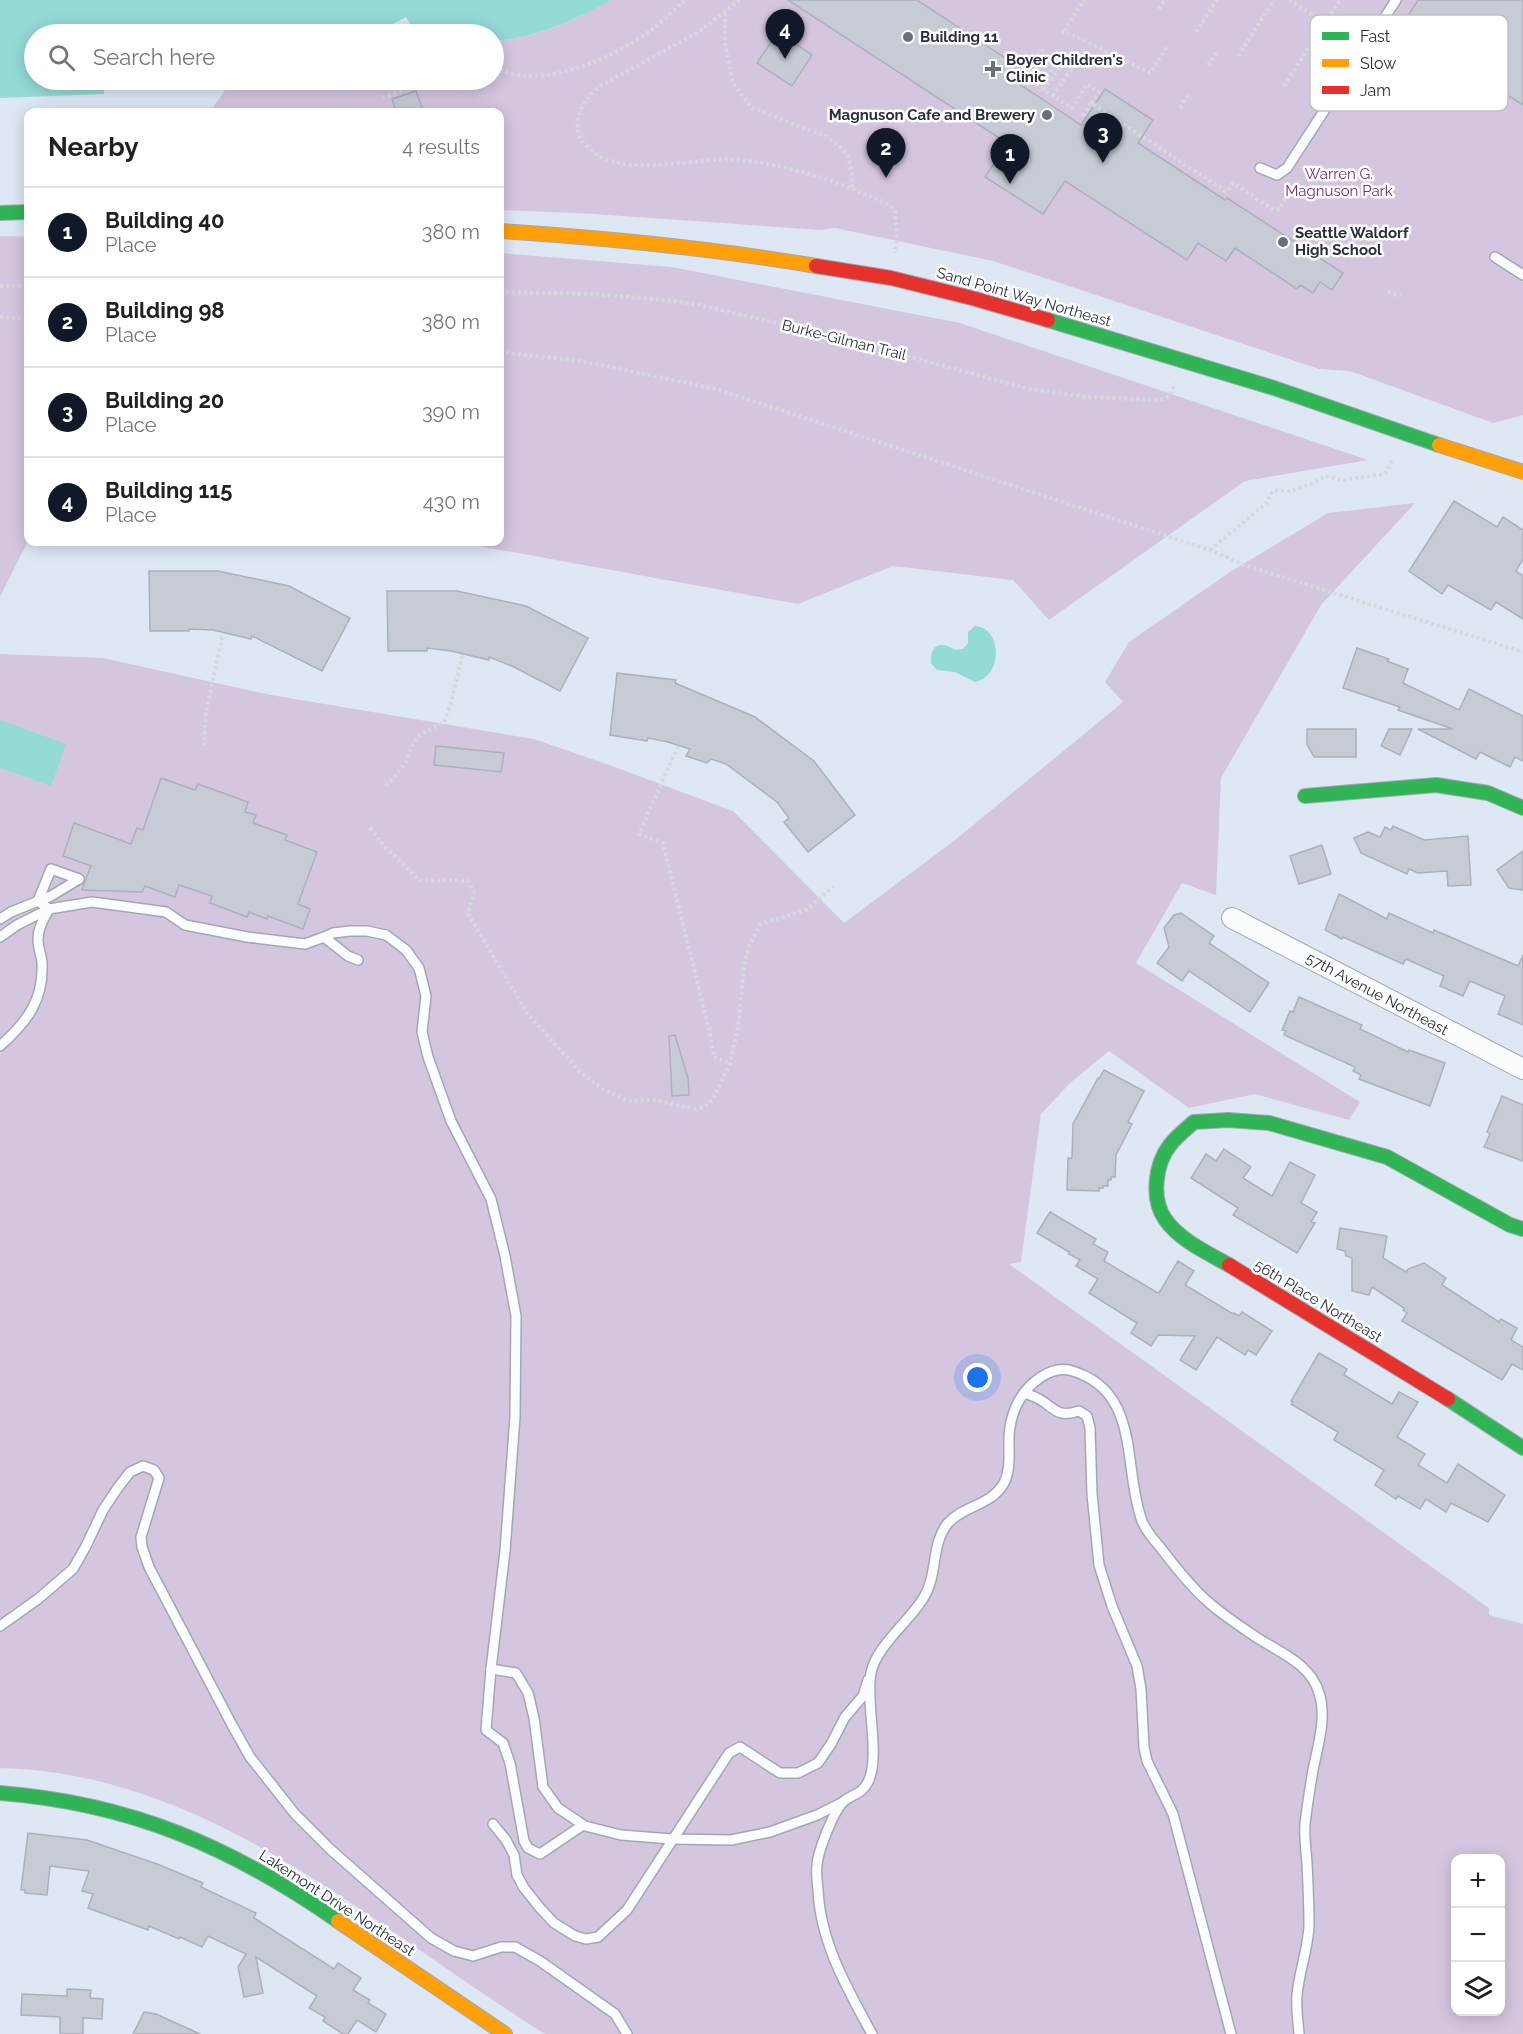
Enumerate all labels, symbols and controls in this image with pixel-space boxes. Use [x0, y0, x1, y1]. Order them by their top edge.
pin: 4 [766, 10, 804, 59]
legend [1310, 15, 1508, 111]
search box [24, 24, 504, 90]
text: Fast [1360, 27, 1391, 46]
place label: Building 11 [920, 28, 999, 46]
marker: Building 11 [901, 30, 915, 44]
icon: search [45, 41, 78, 74]
text: Search here [93, 44, 215, 70]
place label: Boyer Children's Clinic [1006, 51, 1123, 86]
text: Slow [1360, 54, 1396, 73]
marker: Boyer Children's Clinic [984, 60, 1002, 78]
text: Jam [1360, 81, 1391, 100]
place label: Magnuson Cafe and Brewery [829, 106, 1036, 124]
marker: Magnuson Cafe and Brewery [1040, 108, 1054, 122]
pin: 3 [1084, 114, 1122, 163]
pin: 2 [866, 128, 906, 178]
text: Nearby [48, 132, 138, 162]
pin: 1 [990, 134, 1030, 184]
text: 4 results [402, 135, 480, 159]
park label: Warren G. Magnuson Park [1285, 165, 1393, 200]
text: Building 40 [105, 207, 224, 233]
text: 1 [63, 220, 72, 244]
text: 380 m [422, 220, 480, 244]
place label: Seattle Waldorf High School [1295, 224, 1409, 259]
text: Place [105, 233, 156, 257]
marker: Seattle Waldorf High School [1276, 235, 1290, 249]
street label: Sand Point Way Northeast [935, 263, 1113, 331]
text: Building 98 [105, 297, 225, 323]
text: 2 [62, 310, 73, 334]
text: 380 m [422, 310, 480, 334]
street label: Burke-Gilman Trail [780, 316, 909, 364]
text: Place [105, 323, 156, 347]
text: Building 20 [105, 387, 224, 413]
text: 3 [62, 400, 73, 424]
text: 390 m [422, 400, 480, 424]
text: Place [105, 413, 156, 437]
text: Building 115 [105, 477, 232, 503]
text: 4 [62, 490, 73, 514]
text: 430 m [423, 490, 480, 514]
text: Place [105, 503, 156, 527]
street label: 57th Avenue Northeast [1303, 949, 1451, 1039]
street label: 56th Place Northeast [1251, 1256, 1385, 1346]
your location [963, 1363, 992, 1392]
street label: Lakemont Drive Northeast [256, 1846, 418, 1960]
map controls [1451, 1854, 1505, 2016]
button: + [1451, 1854, 1505, 1908]
button: − [1451, 1908, 1505, 1962]
button: layers [1451, 1962, 1505, 2016]

